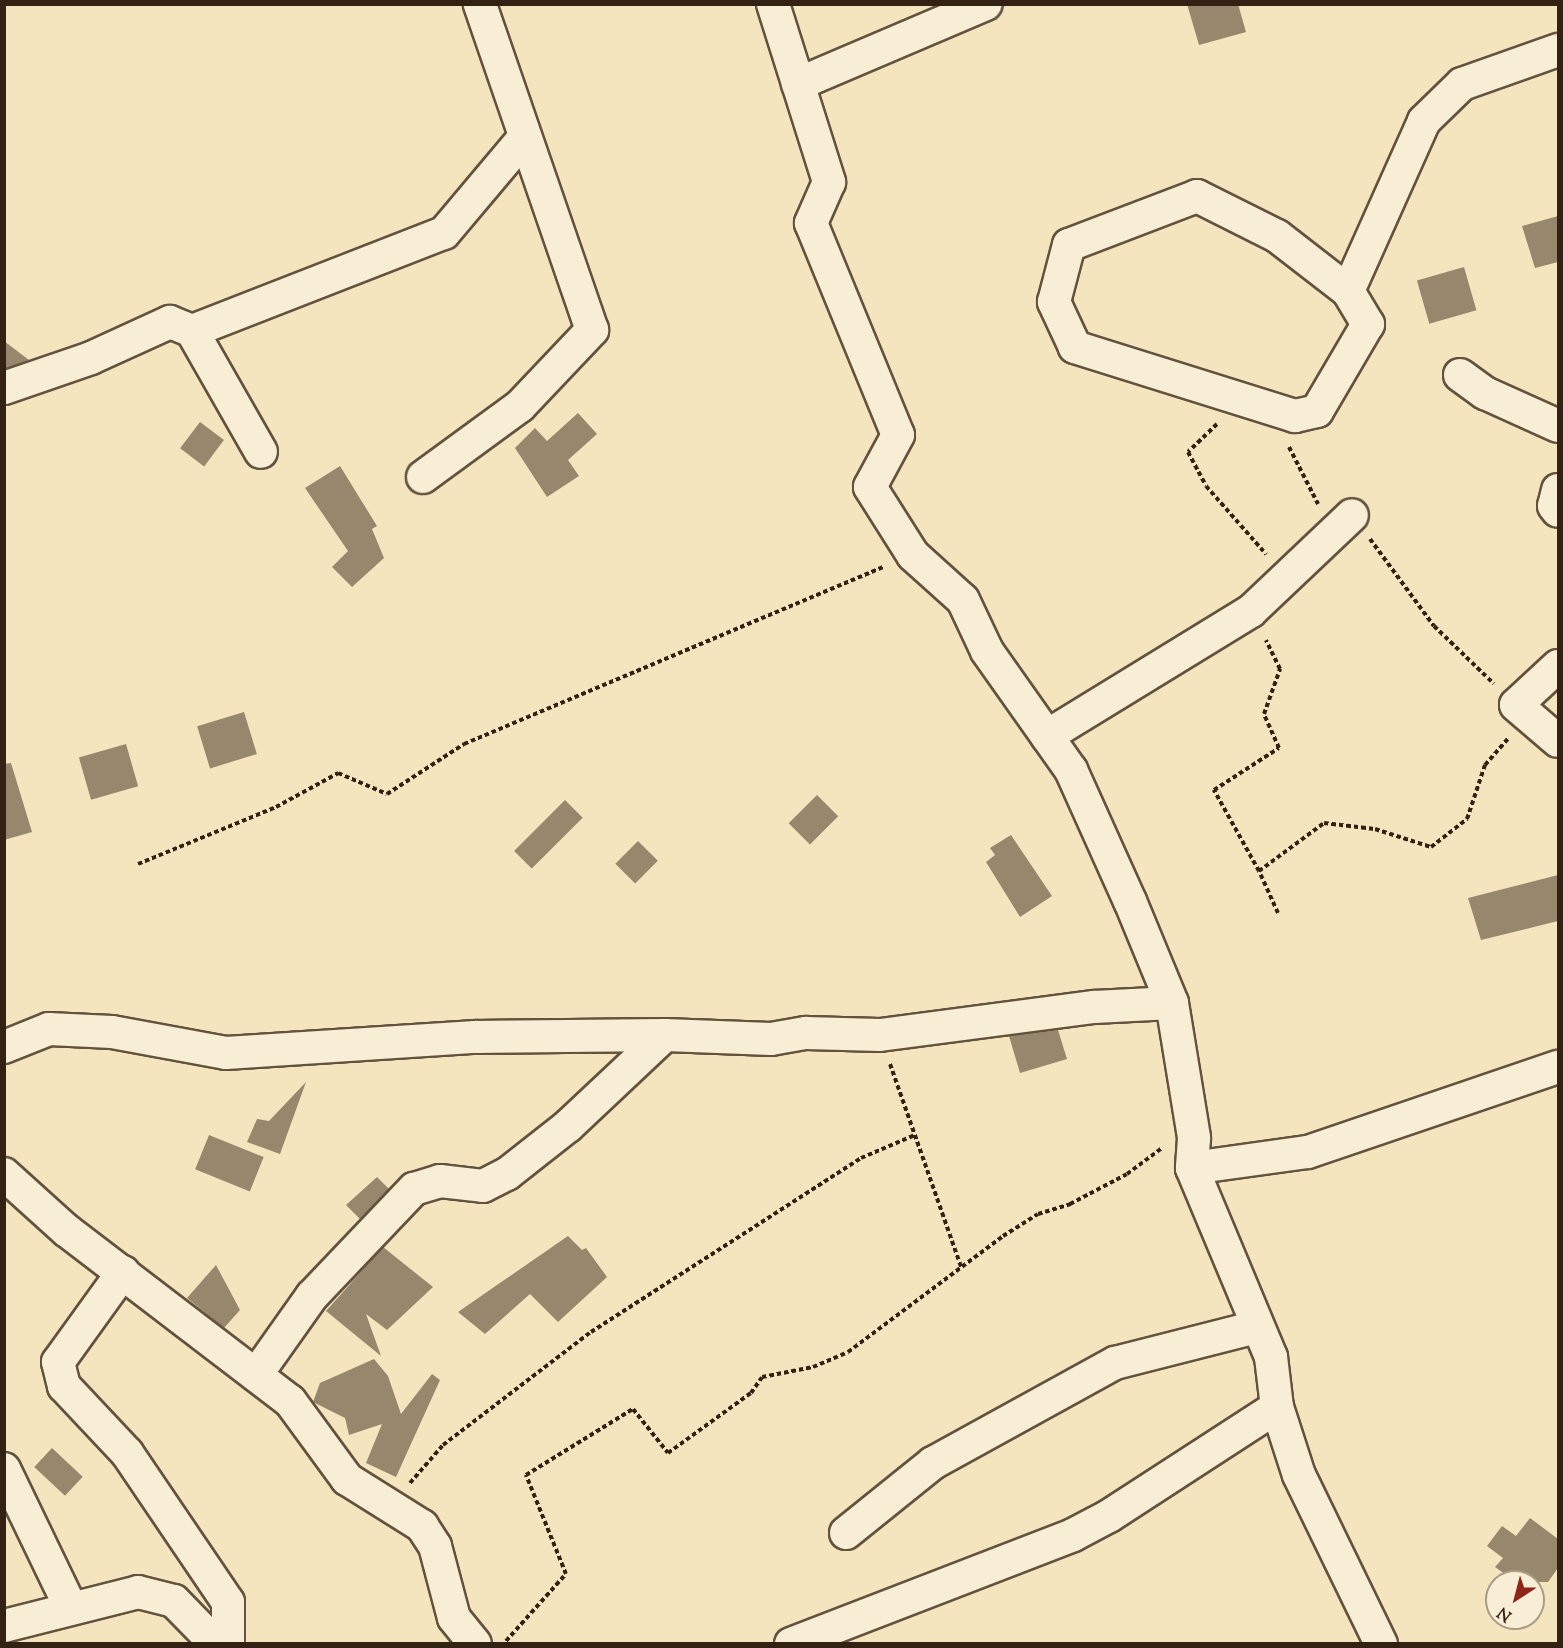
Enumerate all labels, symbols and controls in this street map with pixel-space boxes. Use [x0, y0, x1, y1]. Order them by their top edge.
north arrow [1485, 1570, 1545, 1630]
text: N [1493, 1600, 1517, 1626]

